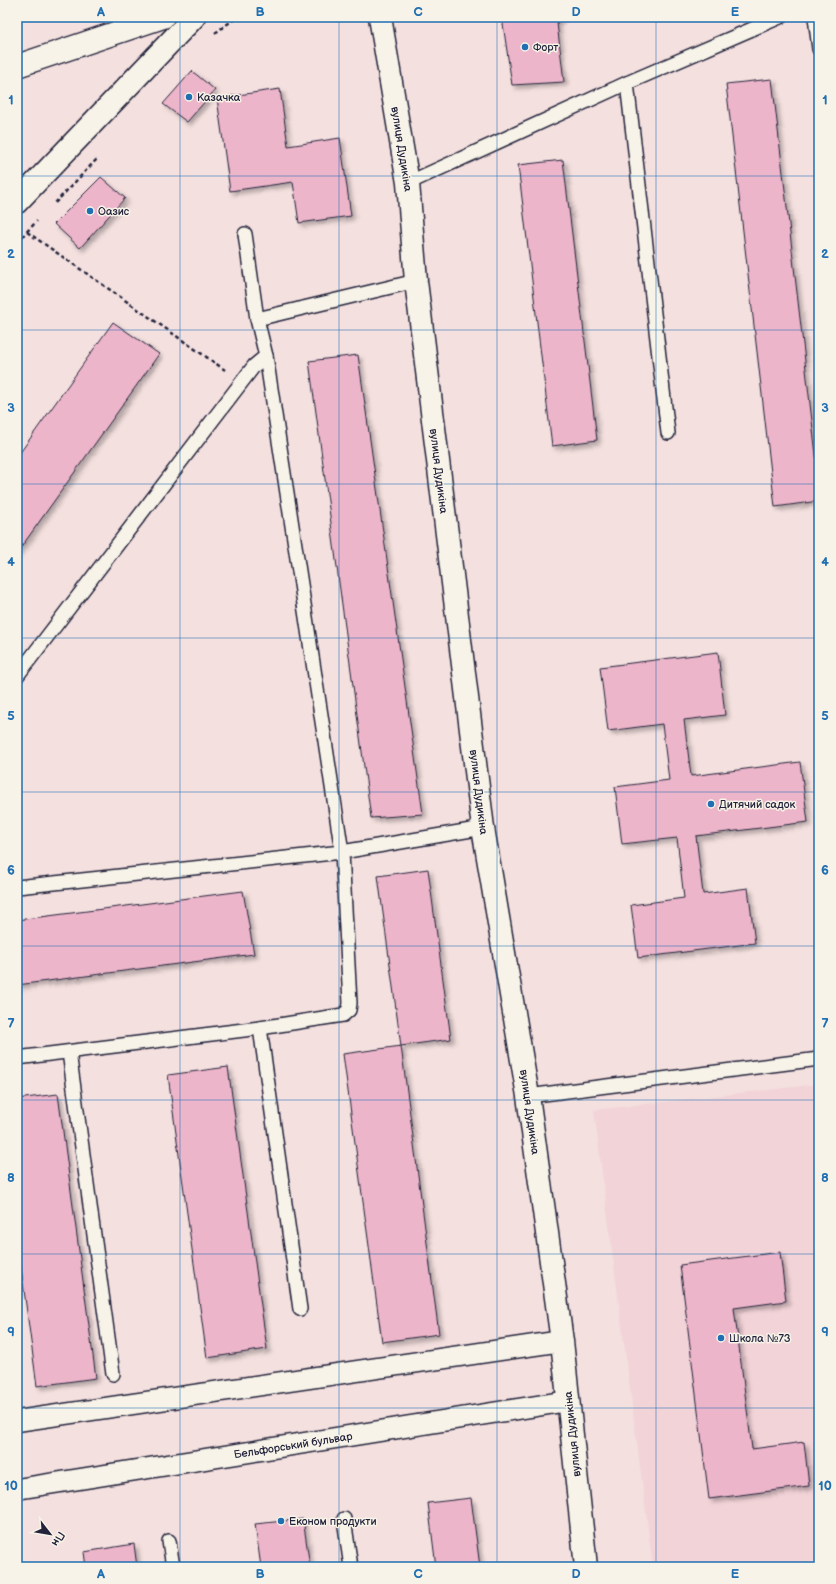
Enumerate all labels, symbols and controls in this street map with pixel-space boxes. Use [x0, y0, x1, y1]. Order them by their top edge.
text: A [96, 4, 105, 20]
text: B [255, 4, 265, 20]
text: C [413, 4, 423, 20]
text: D [571, 4, 581, 20]
text: E [731, 4, 740, 20]
place label: Форт [533, 41, 558, 54]
marker: Форт [520, 42, 530, 52]
place label: Казачка [197, 91, 241, 104]
text: 1 [8, 92, 14, 108]
marker: Казачка [184, 92, 194, 102]
text: 1 [822, 92, 828, 108]
street label: вулиця Дудикіна [388, 106, 415, 193]
place label: Оазис [98, 205, 130, 218]
marker: Оазис [85, 206, 95, 216]
text: 2 [7, 246, 15, 262]
text: 2 [821, 246, 829, 262]
text: 3 [7, 400, 15, 416]
text: 3 [821, 400, 829, 416]
street label: вулиця Дудикіна [427, 428, 450, 515]
text: 4 [7, 554, 15, 570]
text: 4 [821, 554, 829, 570]
text: 5 [7, 708, 15, 724]
text: 5 [821, 708, 829, 724]
street label: вулиця Дудикіна [467, 749, 490, 836]
place label: Дитячий садок [719, 798, 796, 811]
marker: Дитячий садок [706, 799, 716, 809]
text: 6 [7, 862, 15, 878]
text: 6 [821, 862, 829, 878]
text: 7 [7, 1016, 15, 1032]
text: 7 [821, 1016, 829, 1032]
street label: вулиця Дудикіна [517, 1069, 542, 1156]
text: 8 [7, 1170, 15, 1186]
text: 8 [821, 1170, 829, 1186]
text: 9 [7, 1324, 15, 1340]
text: 9 [821, 1324, 829, 1340]
place label: Школа №73 [729, 1332, 791, 1345]
marker: Школа №73 [716, 1333, 726, 1343]
street label: вулиця Дудикіна [561, 1390, 583, 1477]
street label: Бельфорський бульвар [233, 1430, 354, 1461]
text: 10 [4, 1478, 18, 1494]
text: 10 [818, 1478, 832, 1494]
north arrow [30, 1514, 70, 1554]
place label: Економ продукти [289, 1515, 377, 1528]
marker: Економ продукти [276, 1516, 286, 1526]
text: Пн [49, 1529, 67, 1549]
text: A [96, 1566, 105, 1582]
text: B [255, 1566, 265, 1582]
text: C [413, 1566, 423, 1582]
text: D [571, 1566, 581, 1582]
text: E [731, 1566, 740, 1582]

